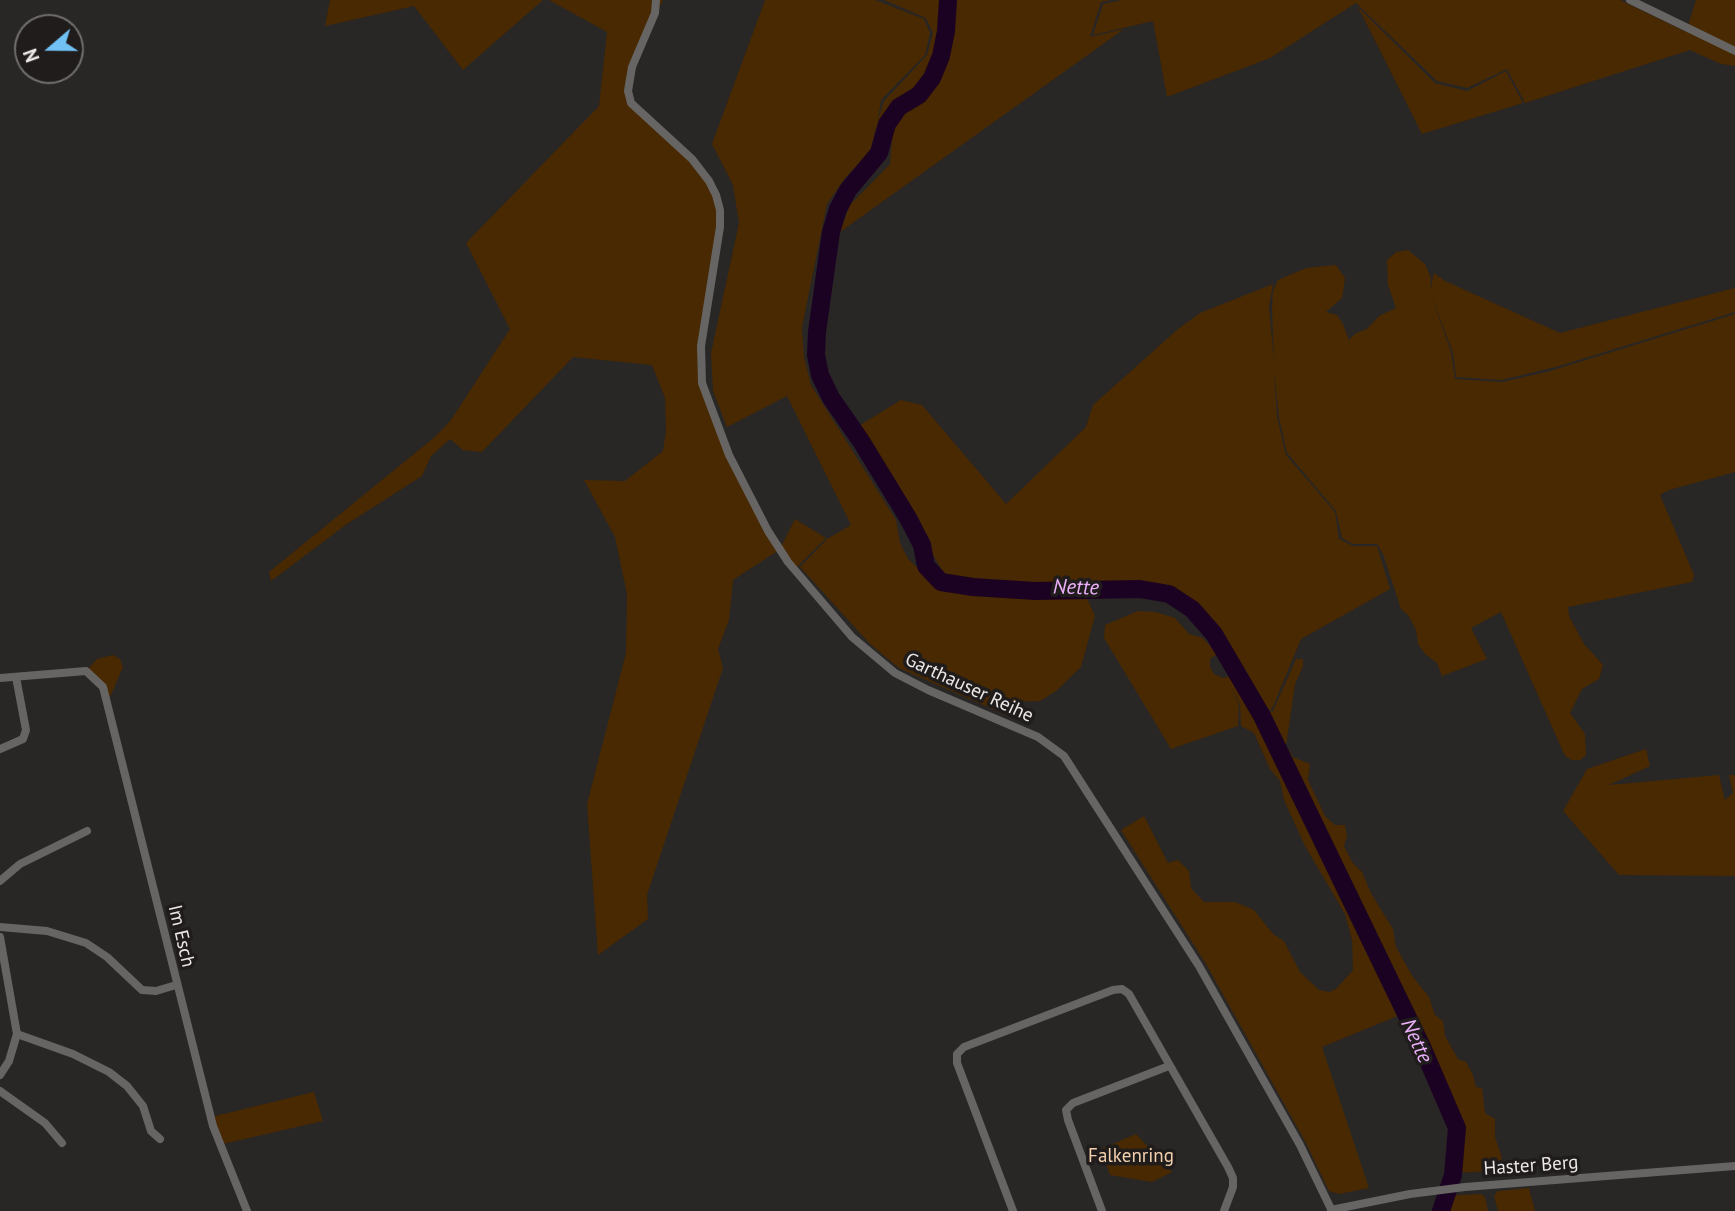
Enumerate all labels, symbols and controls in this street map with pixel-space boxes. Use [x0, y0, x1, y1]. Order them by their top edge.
north arrow [14, 14, 84, 84]
text: N [18, 46, 45, 65]
water label: Nette [1053, 575, 1099, 601]
street label: Garthauser Reihe [901, 648, 1037, 728]
street label: Im Esch [163, 903, 199, 969]
water label: Nette [1395, 1015, 1437, 1067]
park label: Falkenring [1088, 1146, 1174, 1168]
street label: Haster Berg [1483, 1151, 1579, 1181]

